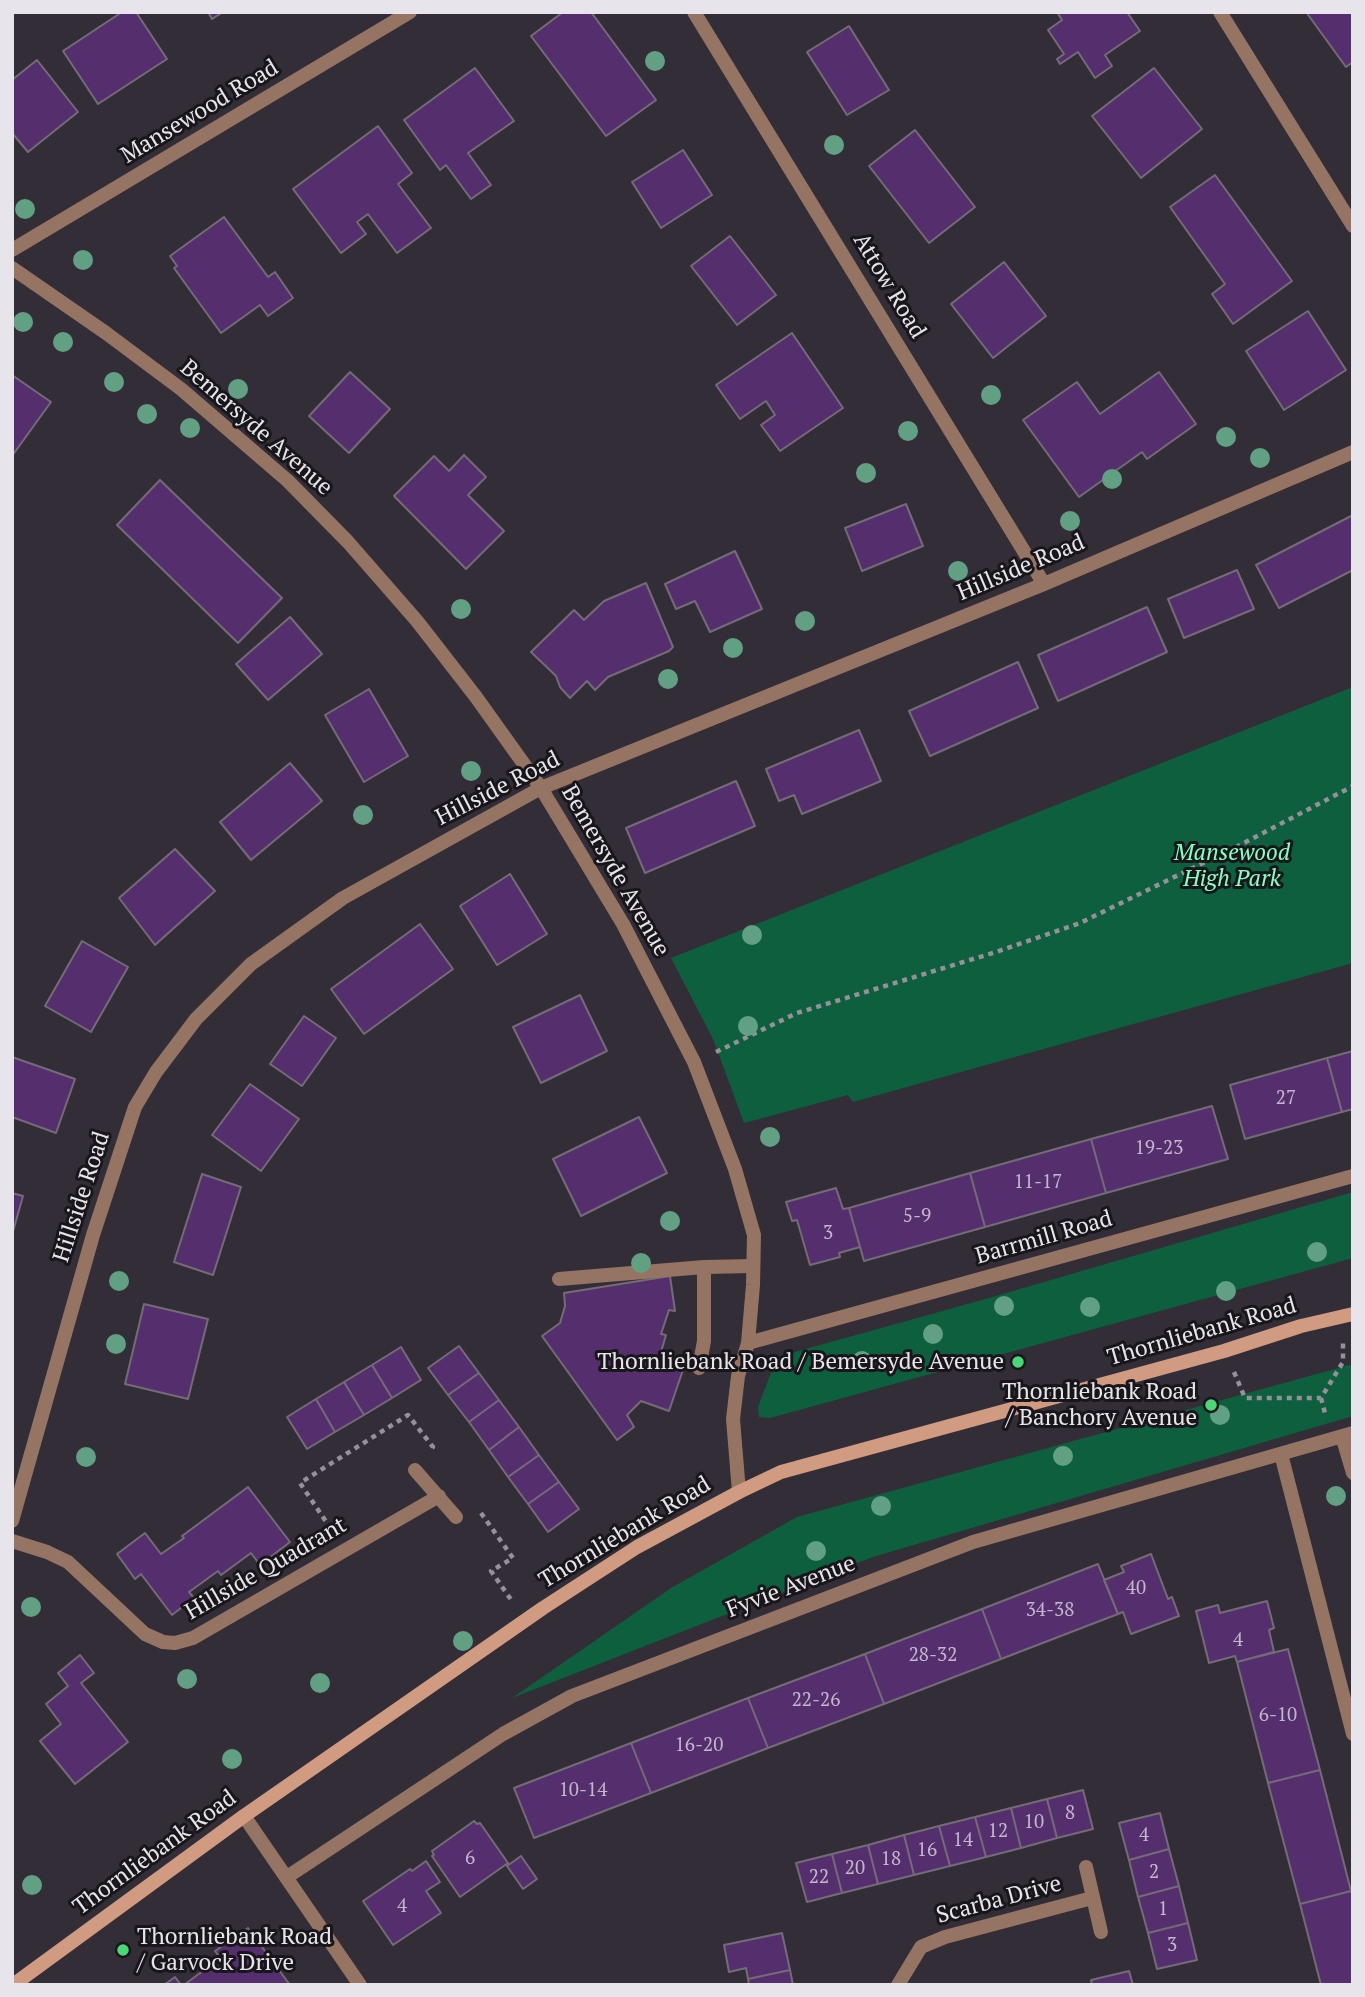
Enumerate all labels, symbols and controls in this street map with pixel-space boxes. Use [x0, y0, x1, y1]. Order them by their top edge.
street label: Mansewood Road [116, 54, 284, 170]
street label: Attow Road [847, 228, 931, 344]
street label: Bemersyde Avenue [174, 354, 338, 502]
street label: Hillside Road [953, 529, 1089, 607]
street label: Hillside Road [431, 746, 565, 832]
street label: Bemersyde Avenue [555, 781, 675, 961]
park label: Mansewood High Park [1174, 839, 1290, 893]
house number: 27 [1276, 1088, 1296, 1110]
street label: Hillside Road [48, 1128, 116, 1266]
house number: 19-23 [1135, 1138, 1183, 1160]
house number: 11-17 [1014, 1172, 1062, 1194]
street label: Barrmill Road [972, 1205, 1116, 1271]
house number: 5-9 [903, 1206, 931, 1228]
house number: 3 [823, 1223, 833, 1245]
street label: Thornliebank Road [1104, 1292, 1300, 1372]
place label: Thornliebank Road / Bemersyde Avenue [597, 1348, 1004, 1376]
marker: Thornliebank Road / Bemersyde Avenue [1010, 1354, 1026, 1370]
place label: Thornliebank Road / Banchory Avenue [1002, 1378, 1197, 1432]
marker: Thornliebank Road / Banchory Avenue [1203, 1397, 1219, 1413]
street label: Thornliebank Road [534, 1471, 716, 1595]
street label: Hillside Quadrant [180, 1512, 352, 1626]
street label: Fyvie Avenue [723, 1550, 859, 1624]
house number: 40 [1126, 1578, 1146, 1600]
house number: 34-38 [1026, 1600, 1074, 1622]
house number: 4 [1233, 1630, 1243, 1652]
house number: 28-32 [909, 1645, 957, 1667]
house number: 22-26 [792, 1690, 840, 1712]
house number: 6-10 [1259, 1705, 1297, 1727]
house number: 16-20 [675, 1735, 723, 1757]
house number: 10-14 [559, 1780, 607, 1802]
street label: Thornliebank Road [68, 1785, 242, 1921]
house number: 8 [1065, 1803, 1075, 1825]
house number: 10 [1024, 1812, 1044, 1834]
house number: 12 [988, 1821, 1008, 1843]
house number: 4 [1139, 1825, 1149, 1847]
house number: 14 [953, 1830, 973, 1852]
house number: 16 [917, 1840, 937, 1862]
house number: 6 [465, 1848, 475, 1870]
house number: 18 [881, 1849, 901, 1871]
house number: 20 [845, 1858, 865, 1880]
house number: 2 [1149, 1862, 1159, 1884]
house number: 22 [809, 1867, 829, 1889]
street label: Scarba Drive [934, 1870, 1064, 1930]
house number: 4 [397, 1896, 407, 1918]
house number: 1 [1158, 1899, 1168, 1921]
place label: Thornliebank Road / Garvock Drive [137, 1923, 332, 1977]
house number: 3 [1167, 1935, 1177, 1957]
marker: Thornliebank Road / Garvock Drive [115, 1942, 131, 1958]

